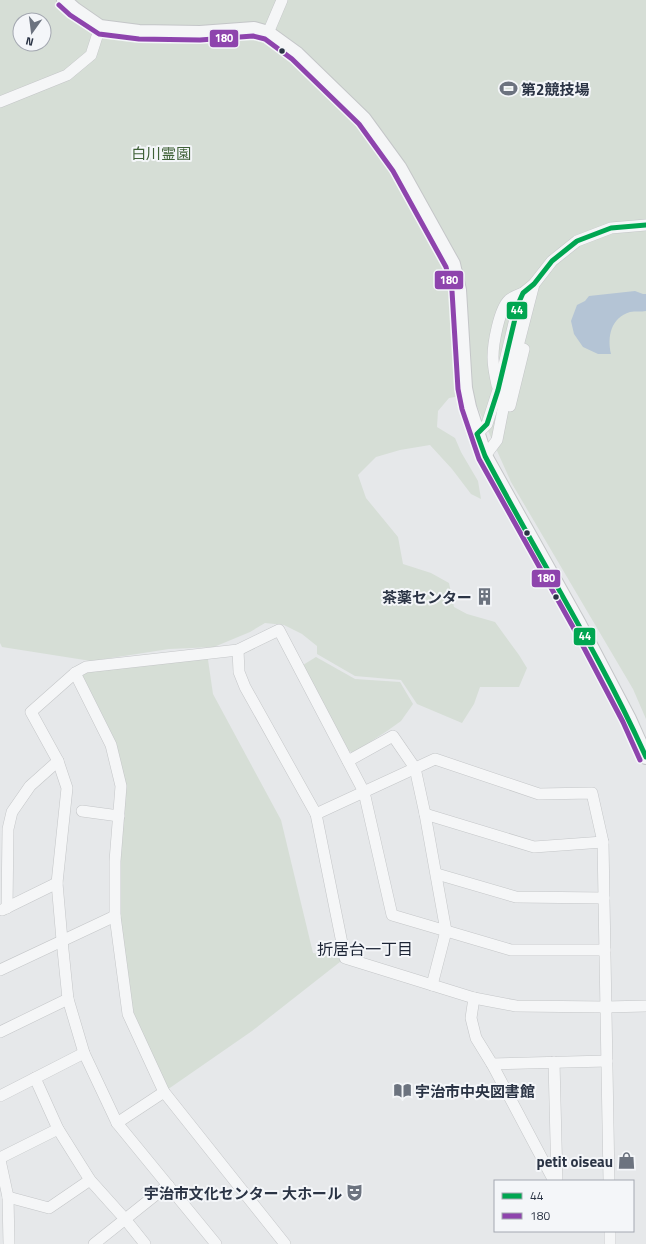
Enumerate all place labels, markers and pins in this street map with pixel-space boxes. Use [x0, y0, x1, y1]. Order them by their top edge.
unlabelled marker [277, 46, 287, 56]
place label: 第2競技場 [521, 78, 589, 101]
sports icon: 第2競技場 [498, 79, 518, 99]
unlabelled marker [522, 528, 532, 538]
place label: 茶薬センター [382, 586, 472, 609]
building icon: 茶薬センター [475, 587, 495, 607]
unlabelled marker [551, 592, 561, 602]
place label: 宇治市中央図書館 [415, 1080, 535, 1103]
library icon: 宇治市中央図書館 [392, 1081, 412, 1101]
place label: petit oiseau [537, 1150, 613, 1173]
shop icon: petit oiseau [616, 1151, 636, 1171]
place label: 宇治市文化センター 大ホール [144, 1182, 342, 1205]
theatre icon: 宇治市文化センター 大ホール [345, 1183, 365, 1203]

